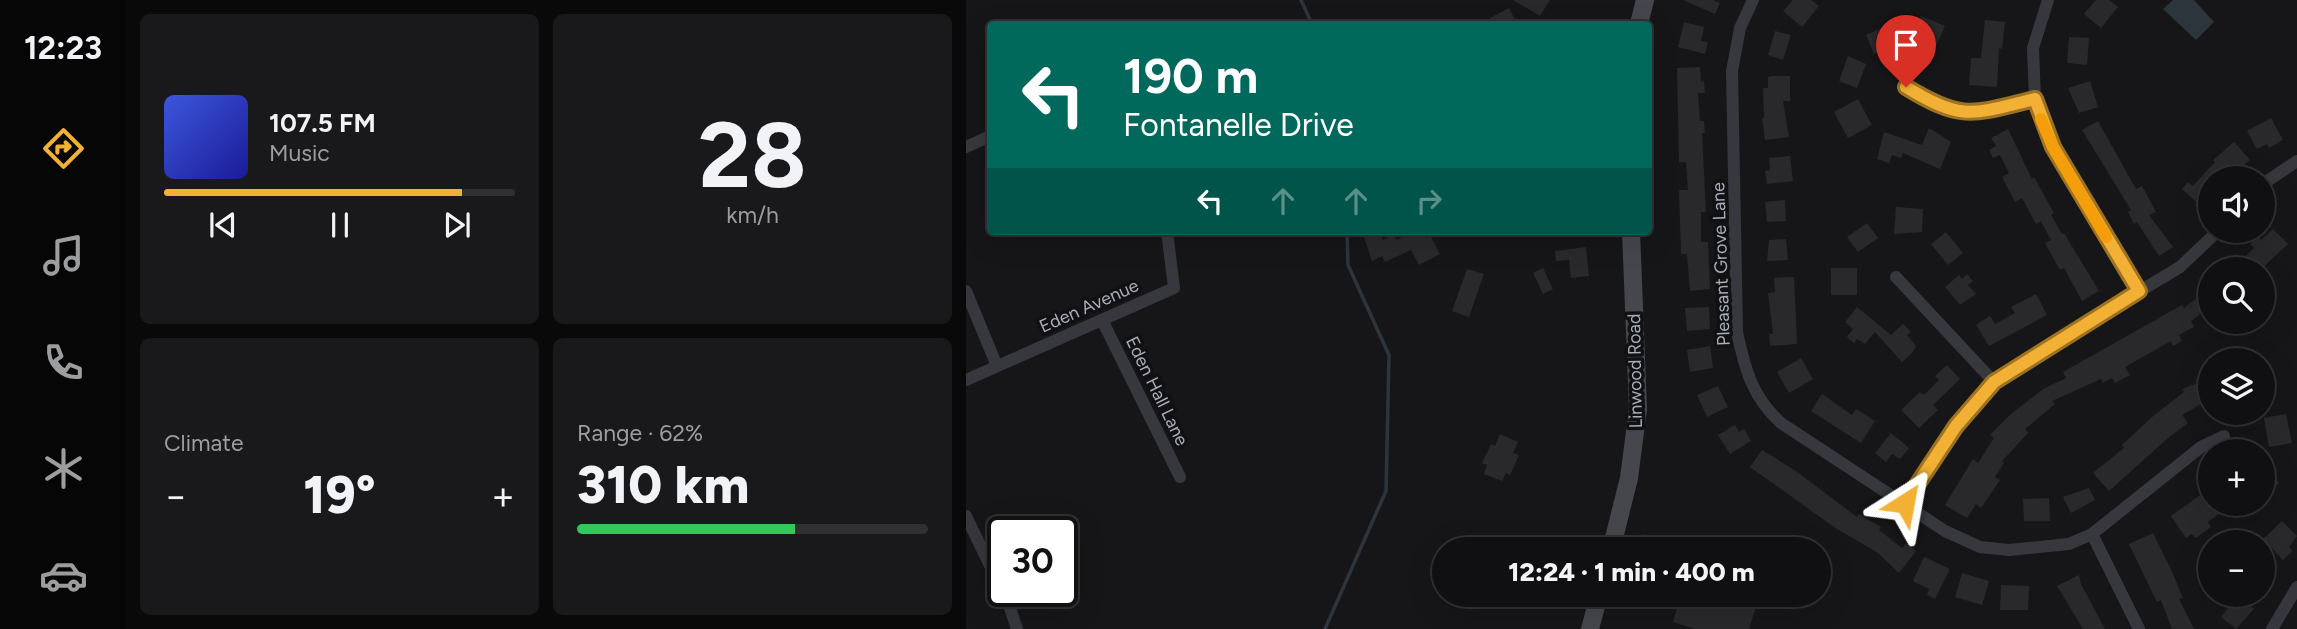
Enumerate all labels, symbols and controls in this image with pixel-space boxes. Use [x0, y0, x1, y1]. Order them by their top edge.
pin [1876, 15, 1936, 87]
icon: arrive [1887, 26, 1925, 64]
text: 12:23 [24, 29, 102, 67]
text: 190 m [1123, 46, 1258, 105]
icon: left [1008, 49, 1099, 140]
text: 28 [698, 101, 807, 210]
text: Fontanelle Drive [1123, 106, 1354, 144]
text: 107.5 FM [269, 107, 376, 139]
icon: directions [39, 124, 88, 173]
text: Music [269, 139, 330, 167]
map controls [2198, 166, 2275, 607]
button: sound [2198, 166, 2275, 243]
street label: Pleasant Grove Lane [1707, 181, 1735, 346]
icon: left [1191, 182, 1229, 220]
icon: ahead [1264, 182, 1302, 220]
icon: ahead [1337, 182, 1375, 220]
icon: right [1410, 182, 1448, 220]
text: km/h [726, 201, 779, 229]
icon: previous [204, 206, 242, 244]
icon: pause [321, 206, 359, 244]
icon: next [438, 206, 476, 244]
icon: music [39, 231, 88, 280]
button: search [2198, 257, 2275, 334]
street label: Eden Avenue [1036, 274, 1142, 338]
street label: Linwood Road [1623, 313, 1647, 429]
street label: Eden Hall Lane [1121, 333, 1193, 449]
icon: phone [39, 338, 88, 387]
button: layers [2198, 348, 2275, 425]
text: Range · 62% [577, 419, 703, 447]
text: Climate [164, 429, 243, 457]
button: + [2198, 439, 2275, 516]
icon: climate [39, 444, 88, 493]
text: 310 km [577, 454, 749, 516]
text: 19° [303, 464, 376, 526]
position arrow [1868, 466, 1942, 540]
text: − [164, 473, 188, 519]
text: + [491, 473, 515, 519]
speed limit sign: 30 [987, 516, 1078, 607]
button: − [2198, 530, 2275, 607]
icon: car [39, 551, 88, 600]
text: 12:24 · 1 min · 400 m [1508, 556, 1755, 588]

